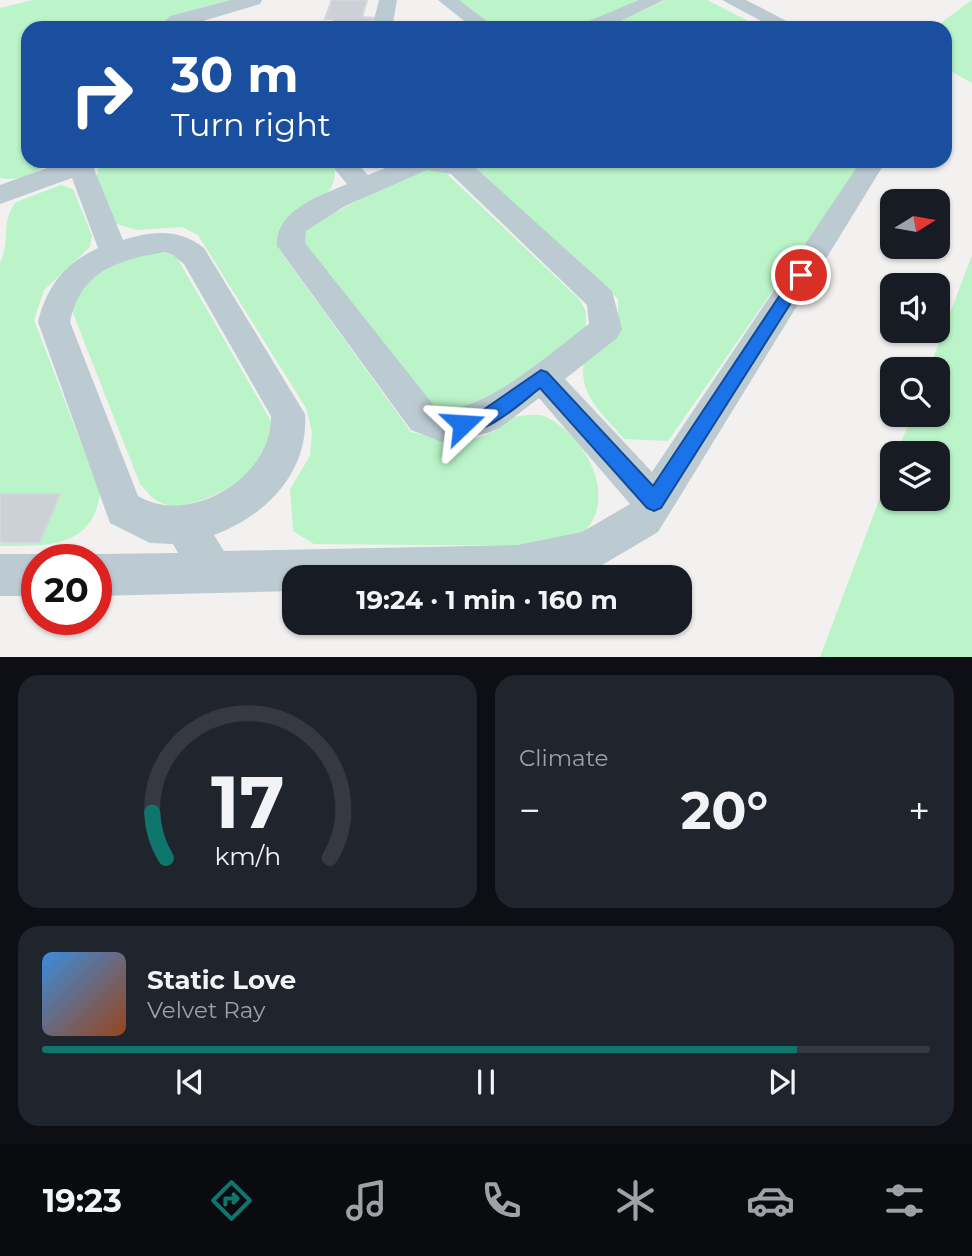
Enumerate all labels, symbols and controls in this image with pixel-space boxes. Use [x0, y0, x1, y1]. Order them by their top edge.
text: 30 m [171, 45, 299, 104]
icon: right [56, 49, 147, 140]
text: Turn right [171, 105, 331, 144]
north arrow [880, 189, 950, 259]
map controls [880, 189, 950, 511]
pin [771, 245, 831, 305]
icon: arrive [782, 256, 820, 294]
button: sound [880, 273, 950, 343]
button: search [880, 357, 950, 427]
position arrow [426, 387, 500, 461]
button: layers [880, 441, 950, 511]
speed limit sign: 20 [21, 544, 112, 635]
text: 19:24 · 1 min · 160 m [356, 584, 618, 616]
text: Climate [519, 744, 608, 772]
text: 17 [211, 758, 284, 846]
text: 20° [681, 779, 768, 842]
text: − [519, 787, 541, 834]
text: + [908, 787, 930, 834]
text: km/h [214, 840, 281, 870]
text: Static Love [147, 964, 296, 996]
text: Velvet Ray [147, 996, 265, 1024]
icon: previous [171, 1063, 209, 1101]
icon: pause [467, 1063, 505, 1101]
icon: next [763, 1063, 801, 1101]
icon: directions [207, 1176, 256, 1225]
icon: music [342, 1176, 391, 1225]
icon: phone [477, 1176, 526, 1225]
icon: climate [611, 1176, 660, 1225]
icon: car [746, 1176, 795, 1225]
icon: filters [880, 1176, 929, 1225]
text: 19:23 [43, 1181, 122, 1220]

